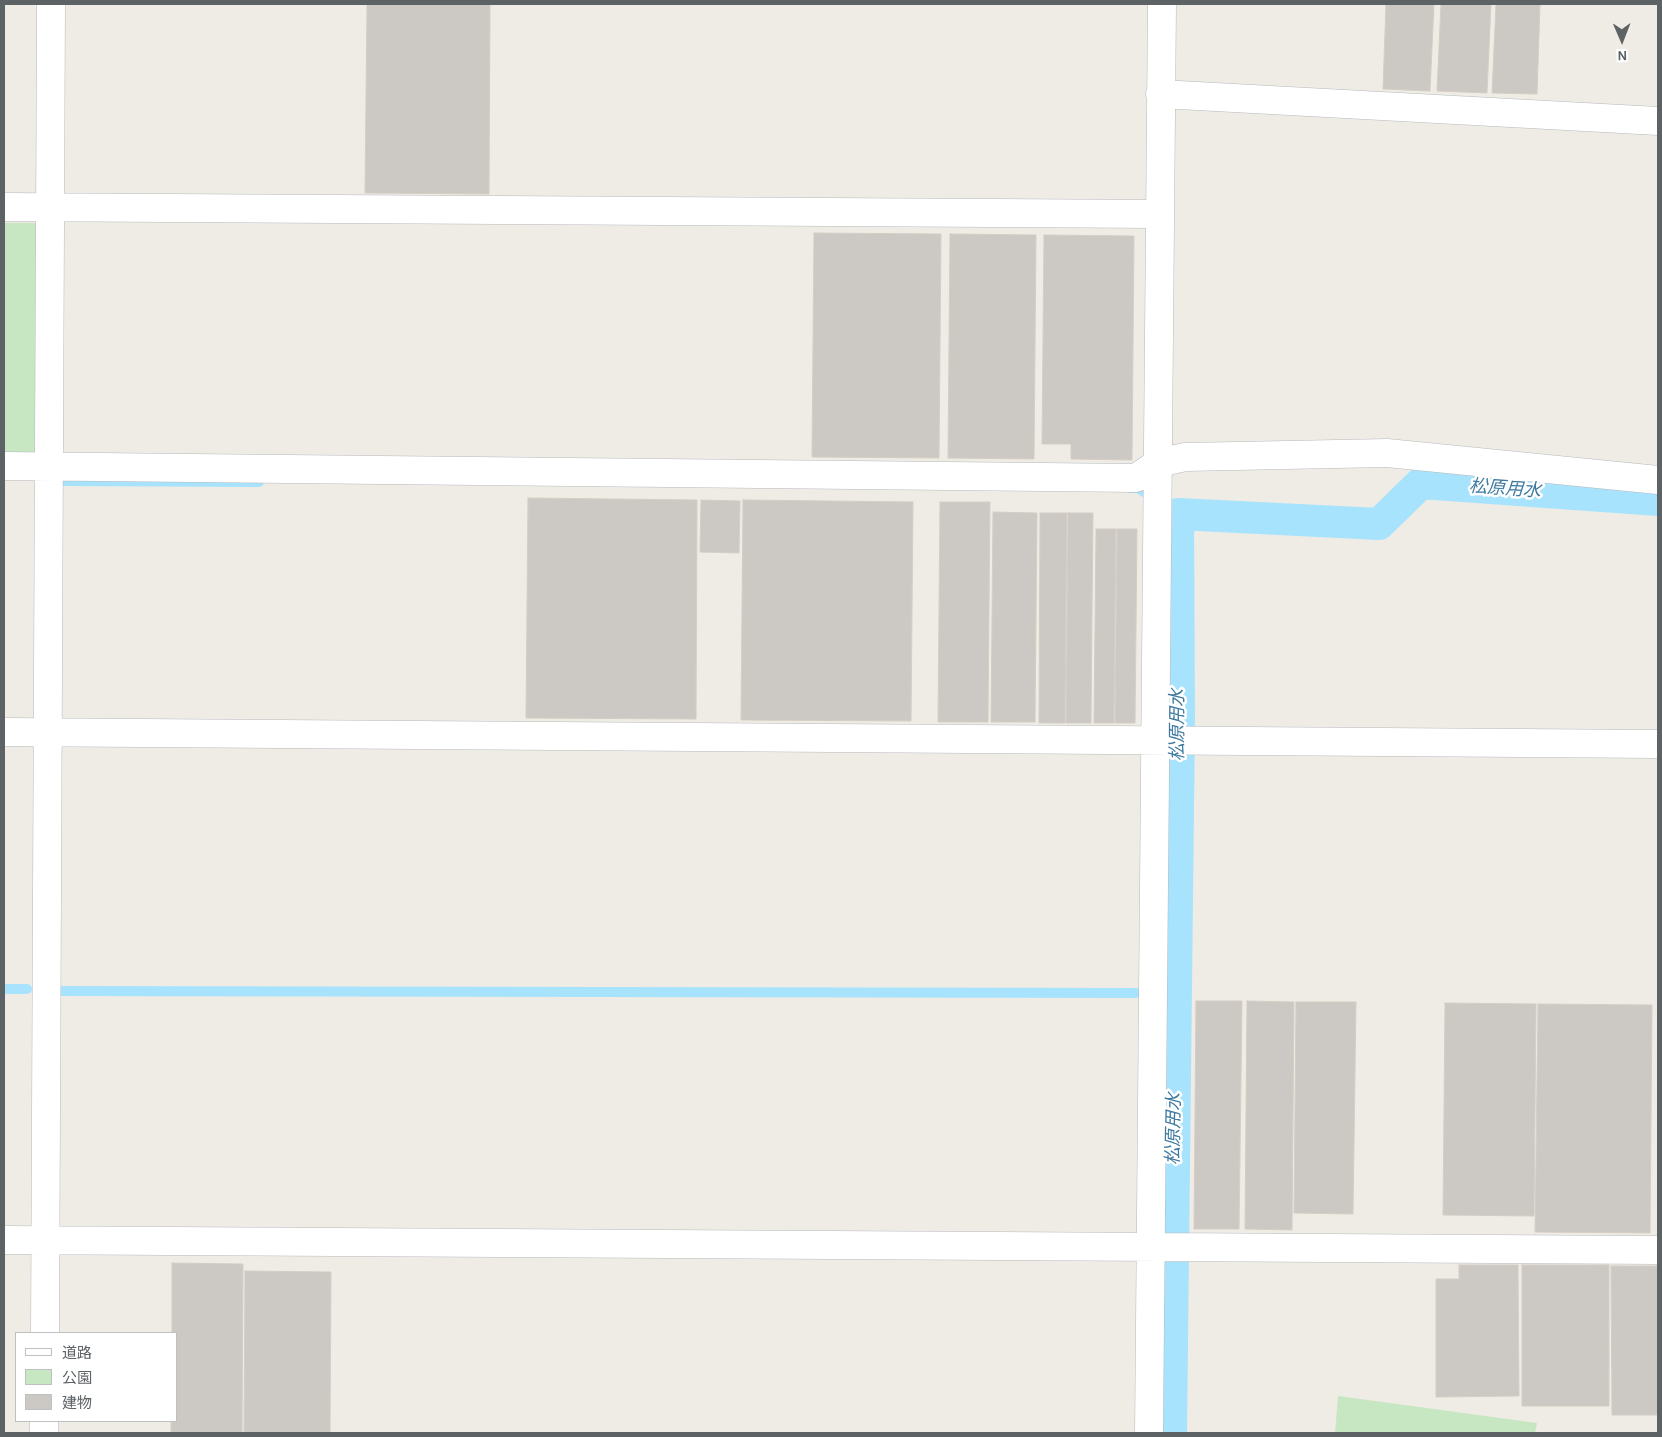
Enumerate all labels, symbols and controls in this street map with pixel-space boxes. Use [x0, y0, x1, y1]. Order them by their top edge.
north arrow [1597, 15, 1647, 65]
text: N [1617, 47, 1627, 64]
water label: 松原用水 [1468, 476, 1542, 502]
water label: 松原用水 [1167, 689, 1189, 761]
water label: 松原用水 [1163, 1093, 1185, 1165]
legend [15, 1332, 178, 1422]
text: 道路 [62, 1344, 92, 1362]
text: 公園 [62, 1369, 92, 1387]
text: 建物 [62, 1394, 92, 1412]

